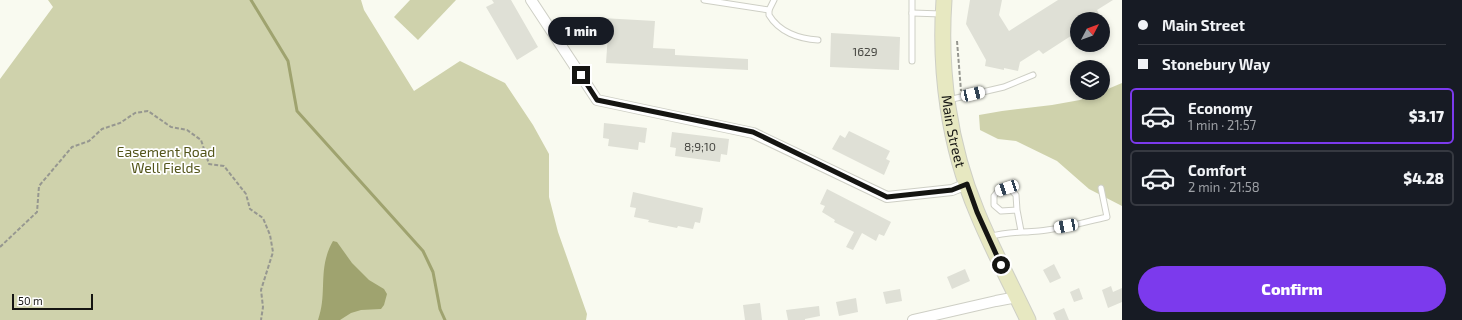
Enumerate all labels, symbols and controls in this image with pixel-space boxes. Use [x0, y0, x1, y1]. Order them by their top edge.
north arrow [1070, 12, 1110, 52]
map controls [1070, 12, 1110, 100]
text: Main Street [1162, 16, 1245, 34]
callout: 1 min [548, 17, 614, 45]
text: 1 min [565, 23, 597, 39]
house number: 1629 [852, 44, 878, 58]
text: Stonebury Way [1162, 55, 1270, 73]
button: layers [1070, 60, 1110, 100]
route end [572, 66, 590, 84]
car [960, 85, 986, 103]
street label: Main Street [938, 94, 970, 169]
icon: car [1140, 98, 1176, 134]
text: Economy [1188, 99, 1253, 117]
text: $3.17 [1409, 107, 1444, 125]
text: 1 min · 21:57 [1188, 117, 1256, 133]
house number: 8;9;10 [684, 139, 716, 153]
park label: Easement Road Well Fields [117, 143, 215, 176]
icon: car [1140, 160, 1176, 196]
text: Comfort [1188, 161, 1246, 179]
text: $4.28 [1403, 169, 1444, 187]
car [994, 179, 1020, 197]
text: 2 min · 21:58 [1188, 179, 1260, 195]
car [1053, 218, 1079, 234]
route start [992, 256, 1010, 274]
button: Confirm [1138, 266, 1446, 312]
scale bar [12, 292, 93, 311]
text: 50 m [18, 294, 43, 307]

